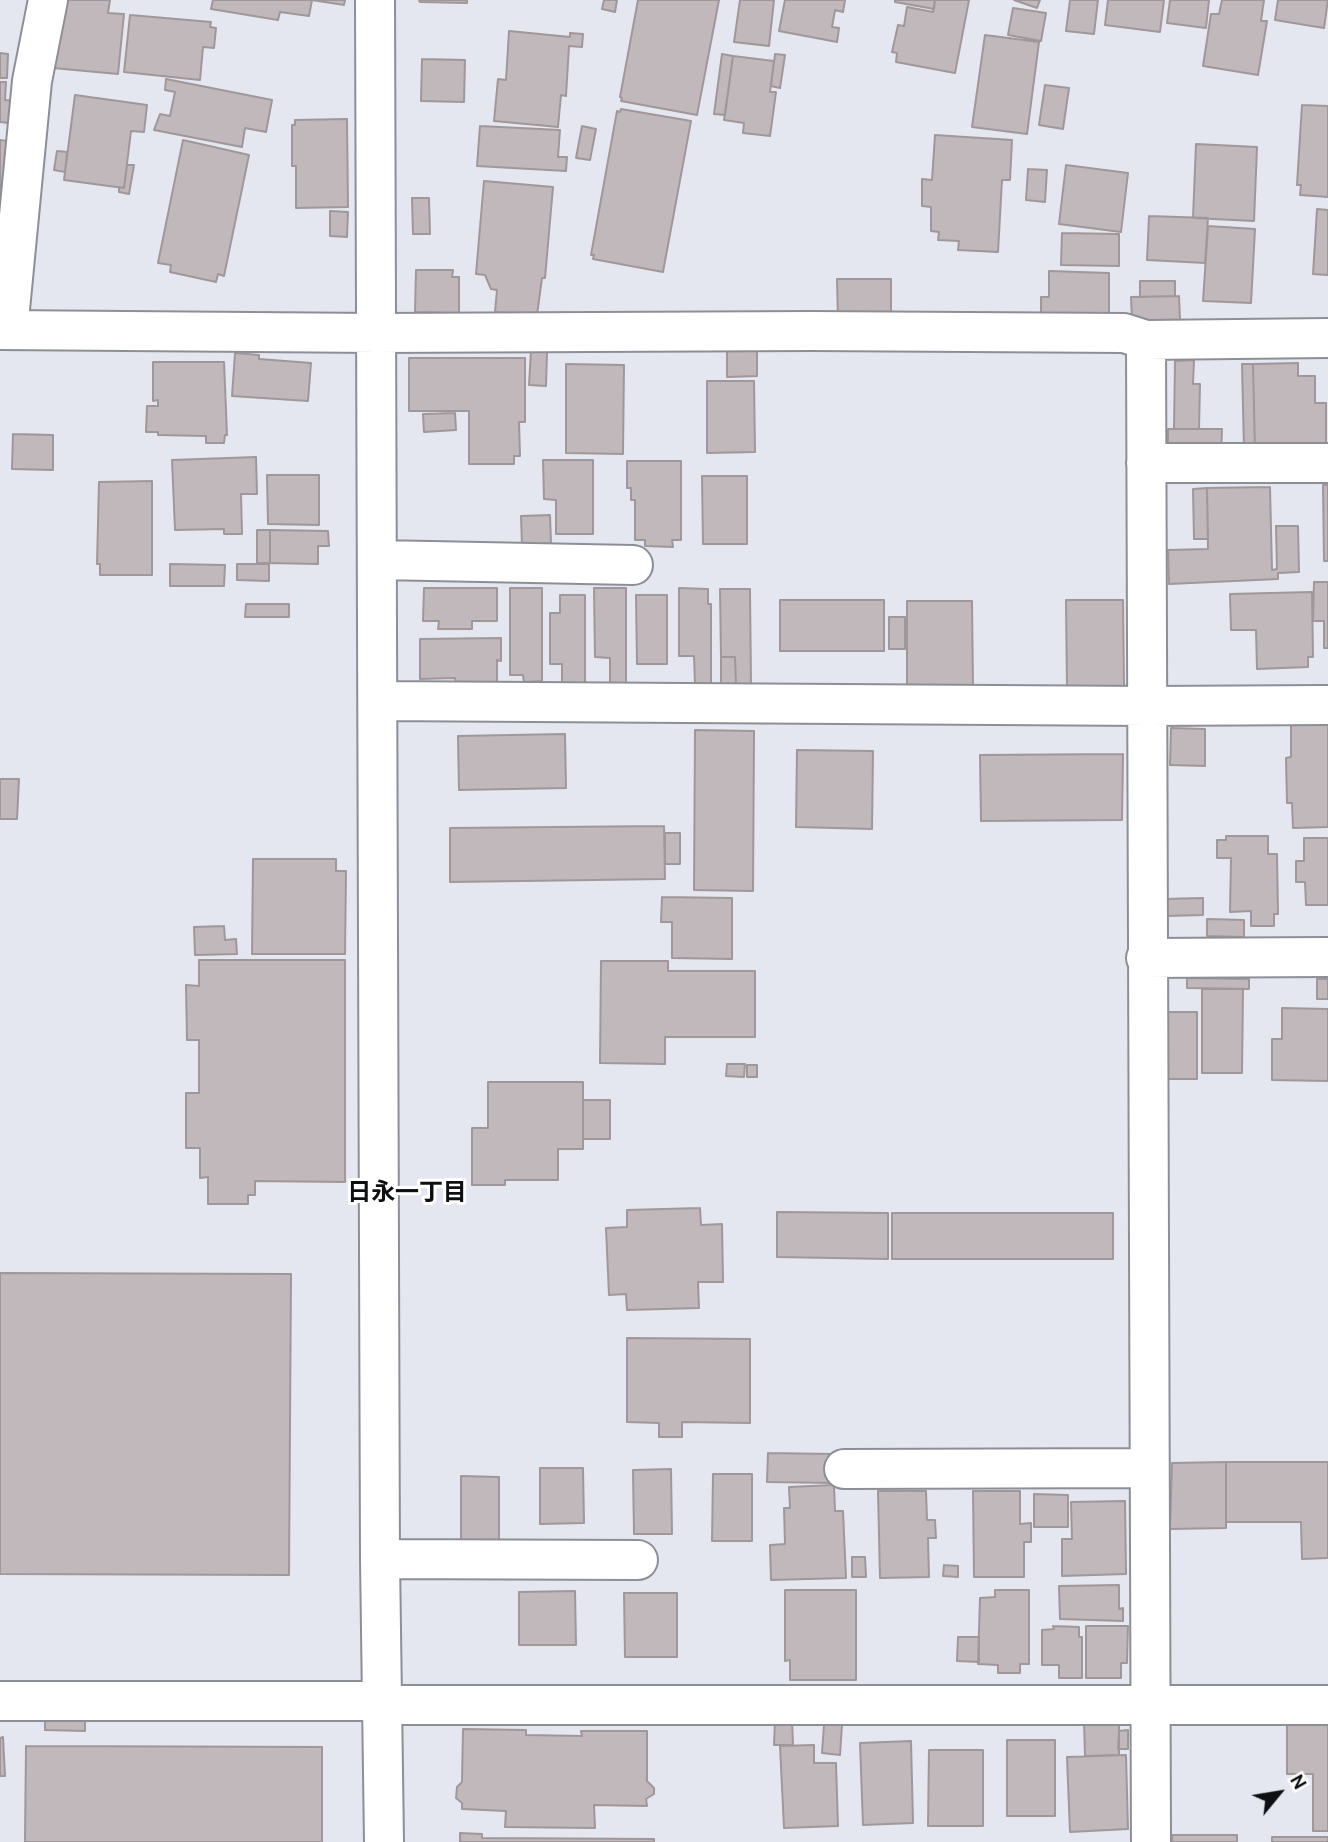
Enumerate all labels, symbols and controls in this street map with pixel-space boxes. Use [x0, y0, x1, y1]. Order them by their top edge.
district label: 日永一丁目 [347, 1181, 467, 1209]
north arrow [1244, 1758, 1314, 1828]
text: N [1283, 1771, 1311, 1794]

